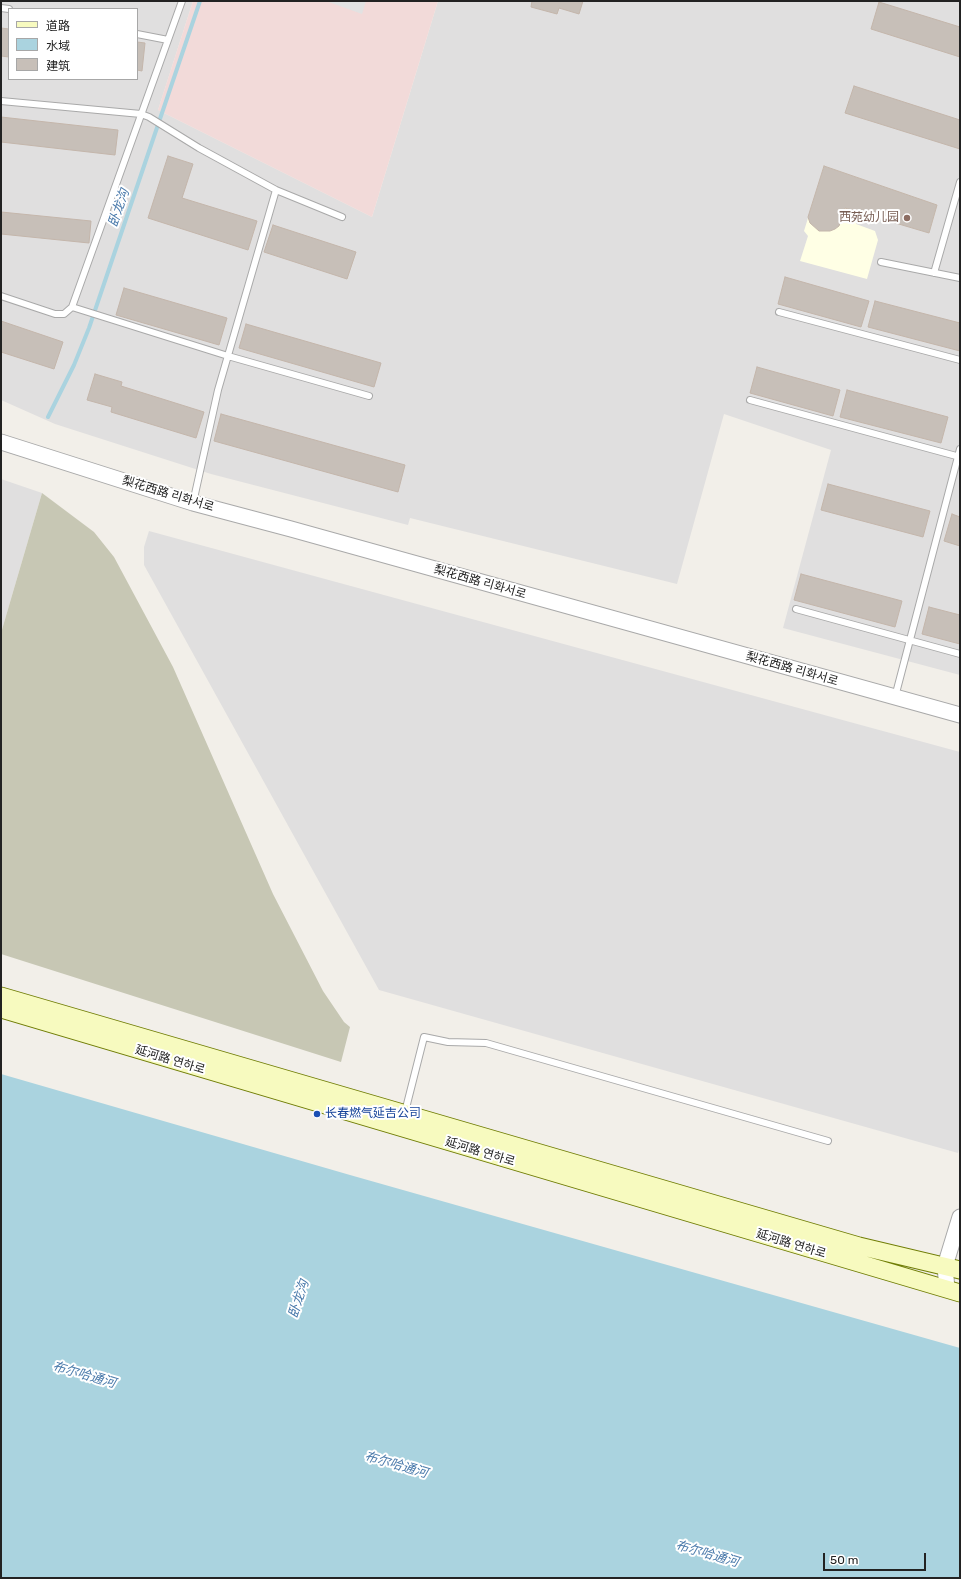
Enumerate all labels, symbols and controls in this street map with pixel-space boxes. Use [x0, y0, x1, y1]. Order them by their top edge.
legend [8, 8, 138, 80]
text: 道路 [46, 19, 70, 33]
text: 水域 [46, 39, 70, 53]
text: 建筑 [46, 59, 70, 73]
water label: 卧龙沟 [105, 187, 133, 229]
place label: 西苑幼儿园 [839, 211, 899, 225]
marker: 西苑幼儿园 [902, 213, 912, 223]
street label: 梨花西路 리화서로 [120, 473, 216, 515]
street label: 梨花西路 리화서로 [432, 562, 528, 602]
street label: 梨花西路 리화서로 [744, 649, 840, 689]
street label: 延河路 연하로 [133, 1043, 207, 1077]
place label: 长春燃气延吉公司 [325, 1107, 421, 1121]
marker: 长春燃气延吉公司 [312, 1109, 322, 1119]
street label: 延河路 연하로 [443, 1135, 517, 1169]
street label: 延河路 연하로 [754, 1227, 828, 1261]
water label: 卧龙沟 [286, 1278, 312, 1320]
water label: 布尔哈通河 [51, 1359, 117, 1391]
water label: 布尔哈通河 [363, 1449, 429, 1481]
water label: 布尔哈通河 [674, 1538, 740, 1570]
scale bar [825, 1545, 928, 1571]
text: 50 m [830, 1553, 858, 1567]

